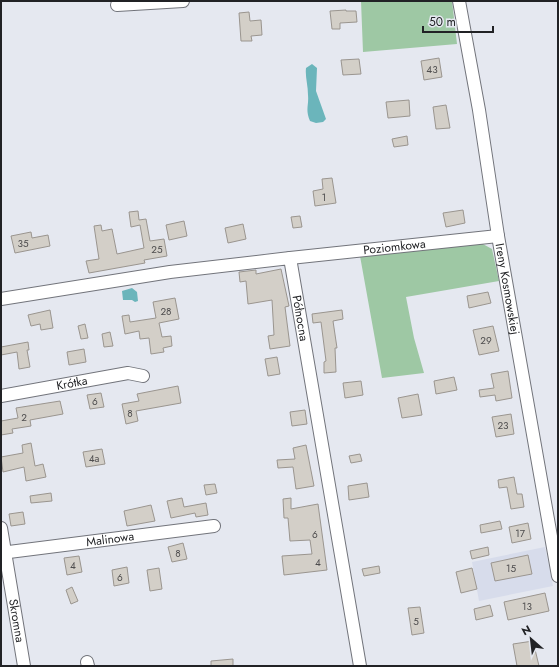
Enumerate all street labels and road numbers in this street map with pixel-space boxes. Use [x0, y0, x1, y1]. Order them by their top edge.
street label: Poziomkowa [362, 235, 427, 259]
street label: Ireny Kosmowskiej [490, 242, 524, 336]
street label: Północna [288, 294, 313, 343]
street label: Krótka [55, 371, 89, 395]
street label: Malinowa [85, 527, 135, 551]
street label: Skromna [4, 598, 29, 644]

